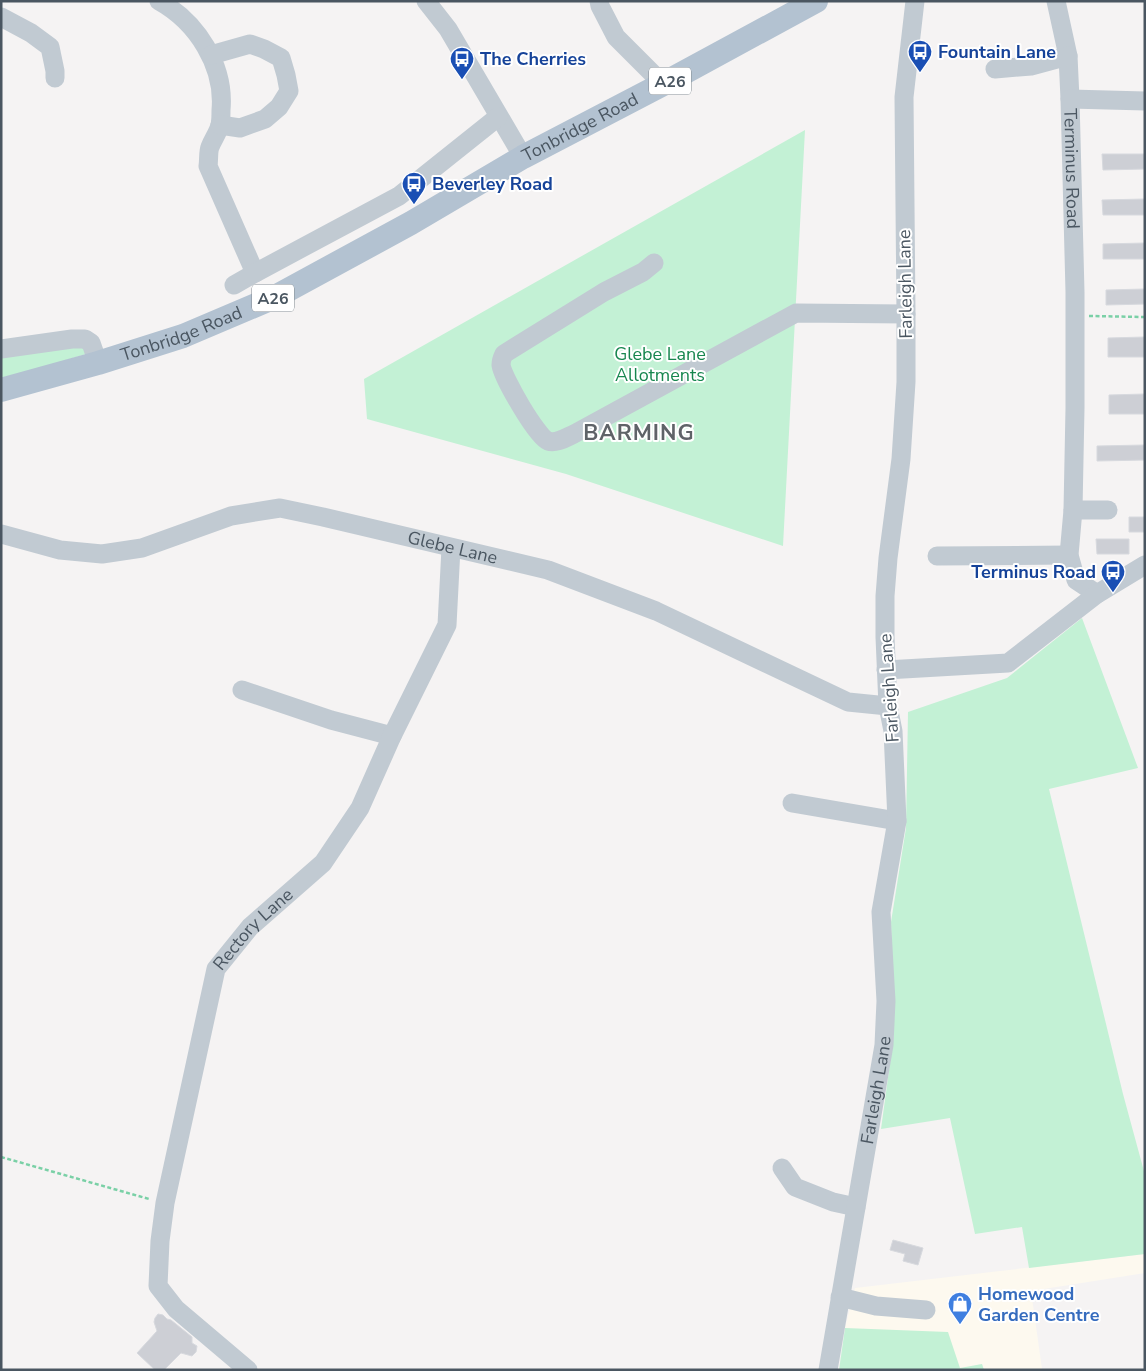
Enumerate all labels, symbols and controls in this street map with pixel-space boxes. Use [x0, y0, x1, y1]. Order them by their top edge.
bus stop icon: Fountain Lane [907, 39, 933, 73]
place label: Fountain Lane [938, 40, 1056, 64]
bus stop icon: The Cherries [449, 46, 475, 80]
place label: The Cherries [480, 47, 586, 71]
road number: A26 [649, 68, 691, 94]
street label: Tonbridge Road [518, 87, 642, 167]
street label: Terminus Road [1058, 108, 1085, 229]
bus stop icon: Beverley Road [401, 171, 427, 205]
place label: Beverley Road [432, 172, 553, 196]
street label: Farleigh Lane [892, 229, 918, 339]
road number: A26 [252, 284, 294, 312]
street label: Tonbridge Road [118, 300, 246, 367]
park label: Glebe Lane Allotments [614, 342, 706, 387]
district label: BARMING [583, 418, 695, 448]
street label: Glebe Lane [405, 525, 500, 570]
bus stop icon: Terminus Road [1100, 559, 1126, 593]
place label: Terminus Road [971, 560, 1096, 584]
street label: Farleigh Lane [873, 633, 905, 743]
street label: Rectory Lane [208, 883, 298, 975]
street label: Farleigh Lane [855, 1036, 896, 1146]
place label: Homewood Garden Centre [978, 1282, 1100, 1327]
shop icon: Homewood Garden Centre [947, 1291, 973, 1325]

